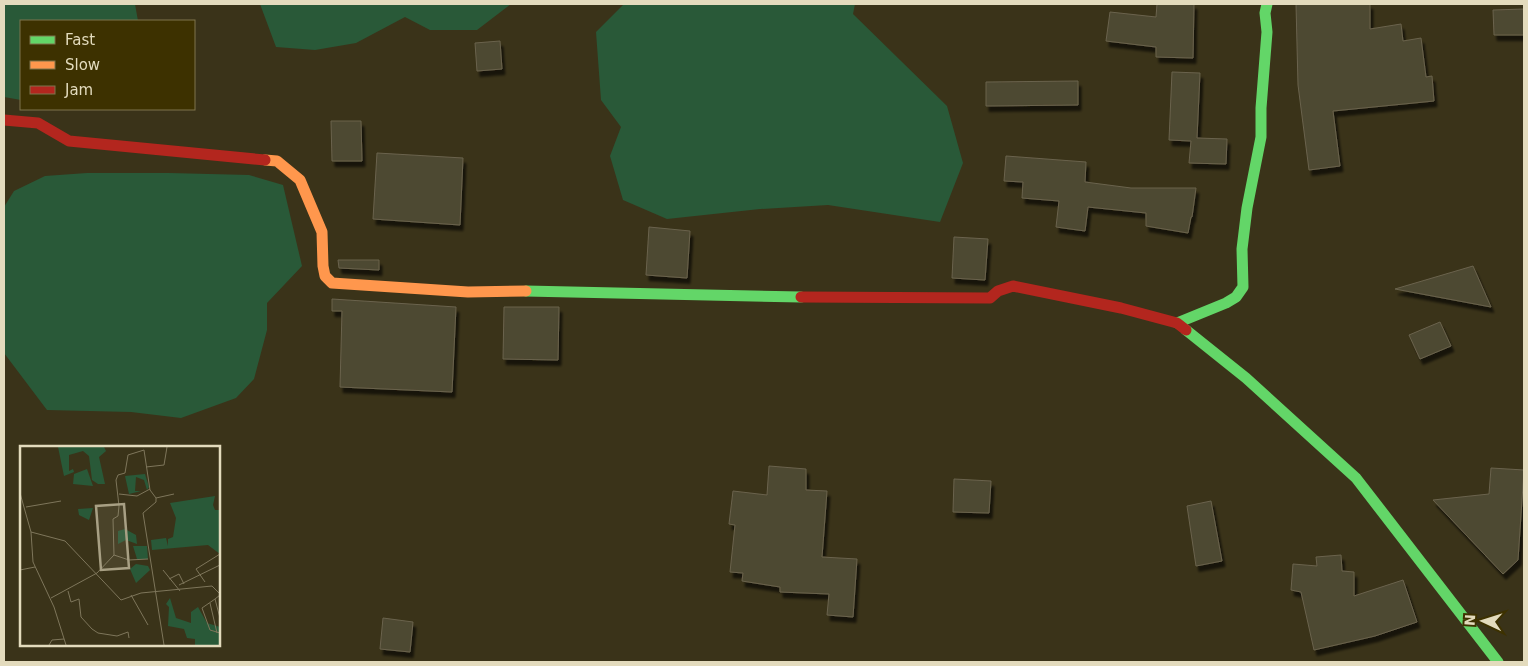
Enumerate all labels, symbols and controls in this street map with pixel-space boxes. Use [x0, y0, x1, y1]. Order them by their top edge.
legend [20, 20, 195, 110]
text: Fast [65, 31, 95, 49]
text: Slow [65, 56, 100, 74]
text: Jam [64, 81, 93, 99]
inset map [20, 446, 220, 646]
north arrow [1458, 596, 1508, 646]
text: N [1462, 614, 1478, 626]

